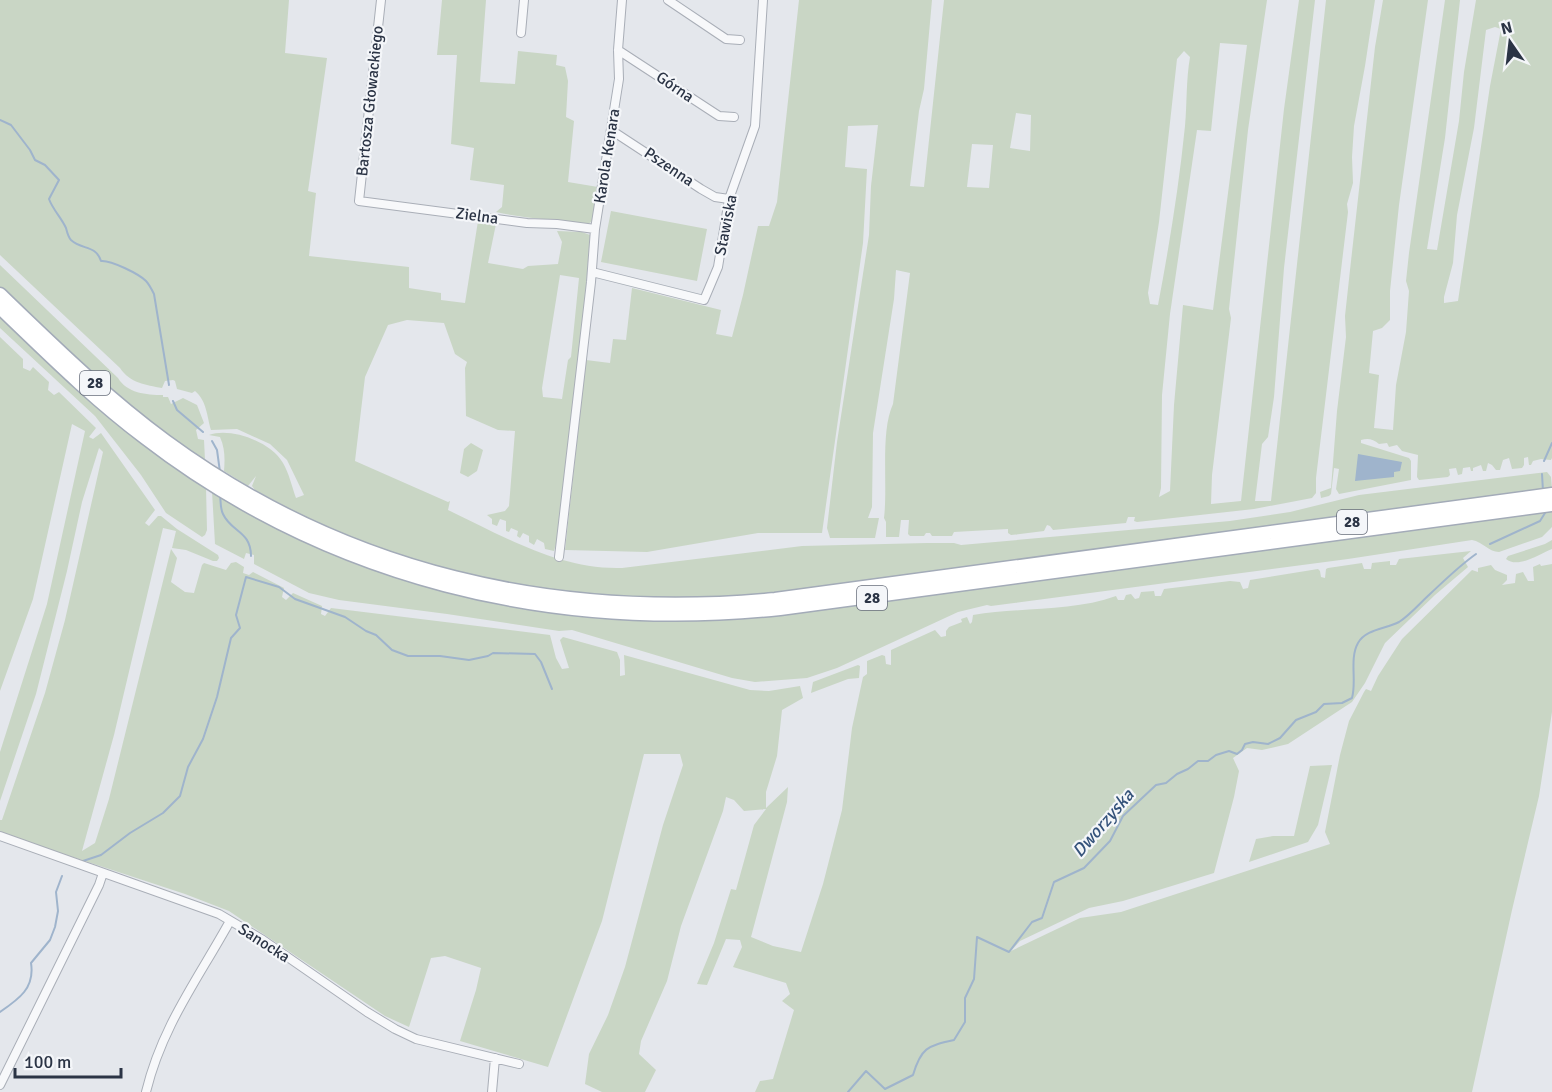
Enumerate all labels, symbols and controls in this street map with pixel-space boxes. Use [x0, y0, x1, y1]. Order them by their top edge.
north arrow [1480, 12, 1540, 72]
text: N [1499, 17, 1514, 39]
street label: Bartosza Głowackiego [352, 25, 388, 177]
street label: Górna [652, 67, 698, 107]
street label: Karola Kenara [590, 107, 624, 205]
street label: Pszenna [640, 143, 698, 191]
street label: Stawiska [710, 193, 742, 257]
street label: Zielna [454, 203, 500, 229]
road number: 28 [80, 371, 110, 395]
road number: 28 [1337, 510, 1367, 534]
road number: 28 [857, 586, 887, 610]
water label: Dworzyska [1067, 784, 1139, 862]
street label: Sanocka [234, 919, 294, 967]
scale bar [15, 1041, 122, 1079]
text: 100 m [24, 1051, 71, 1073]

